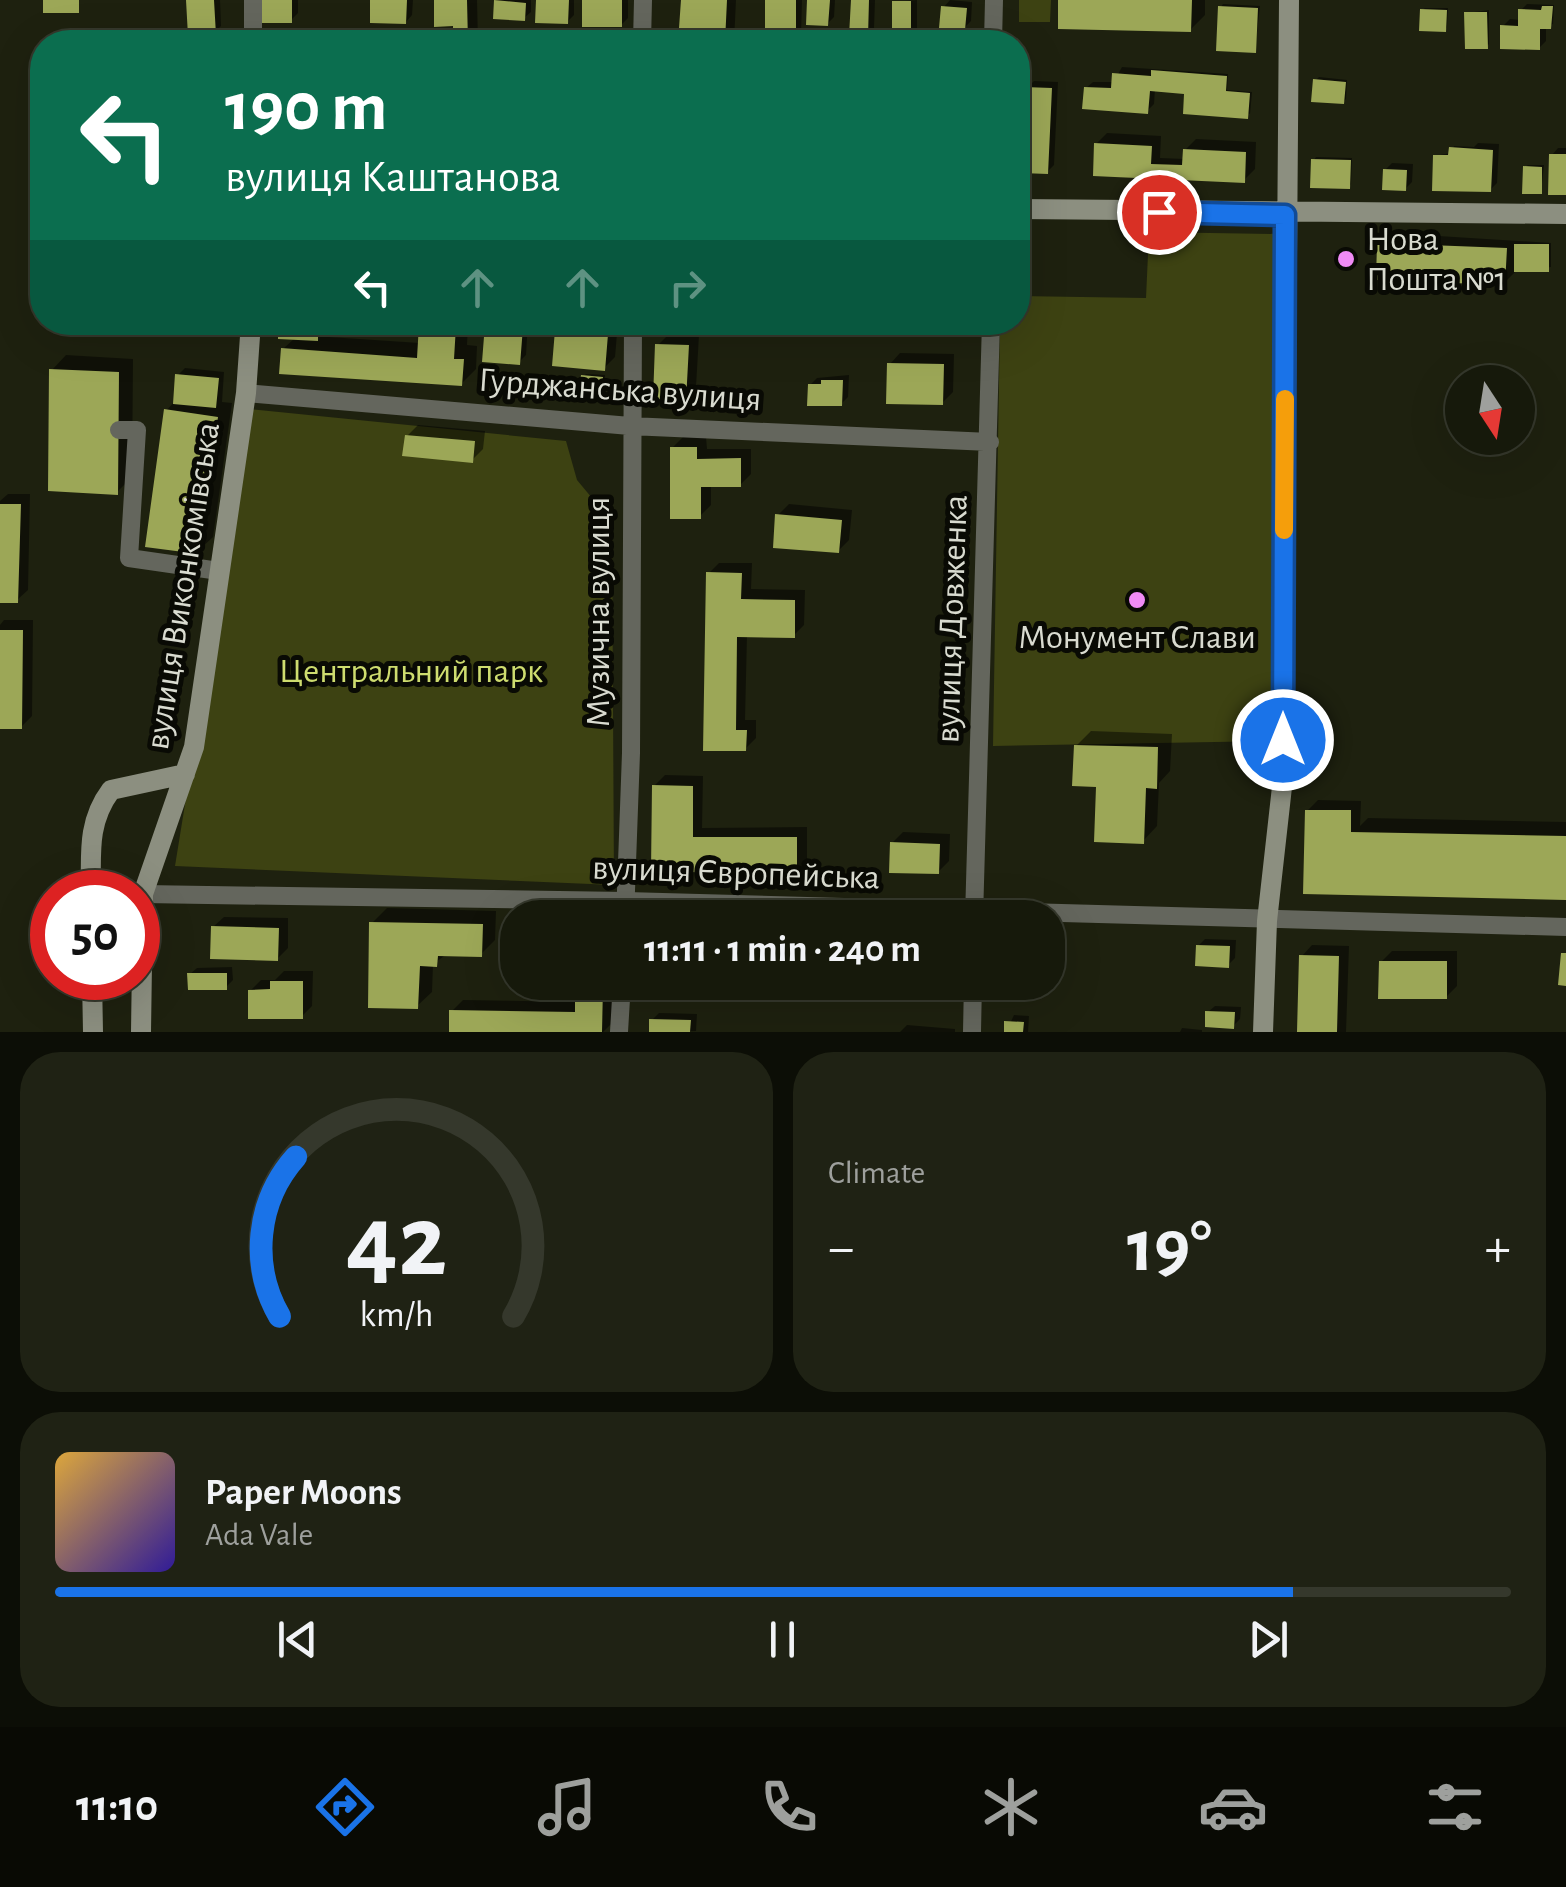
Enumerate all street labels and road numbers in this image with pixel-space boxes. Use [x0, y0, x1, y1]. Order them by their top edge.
street label: Гурджанська вулиця [477, 363, 763, 417]
street label: вулиця Виконкомівська [140, 420, 226, 752]
street label: вулиця Довженка [930, 494, 974, 744]
street label: Музична вулиця [581, 497, 616, 727]
street label: вулиця Європейська [591, 850, 881, 896]

